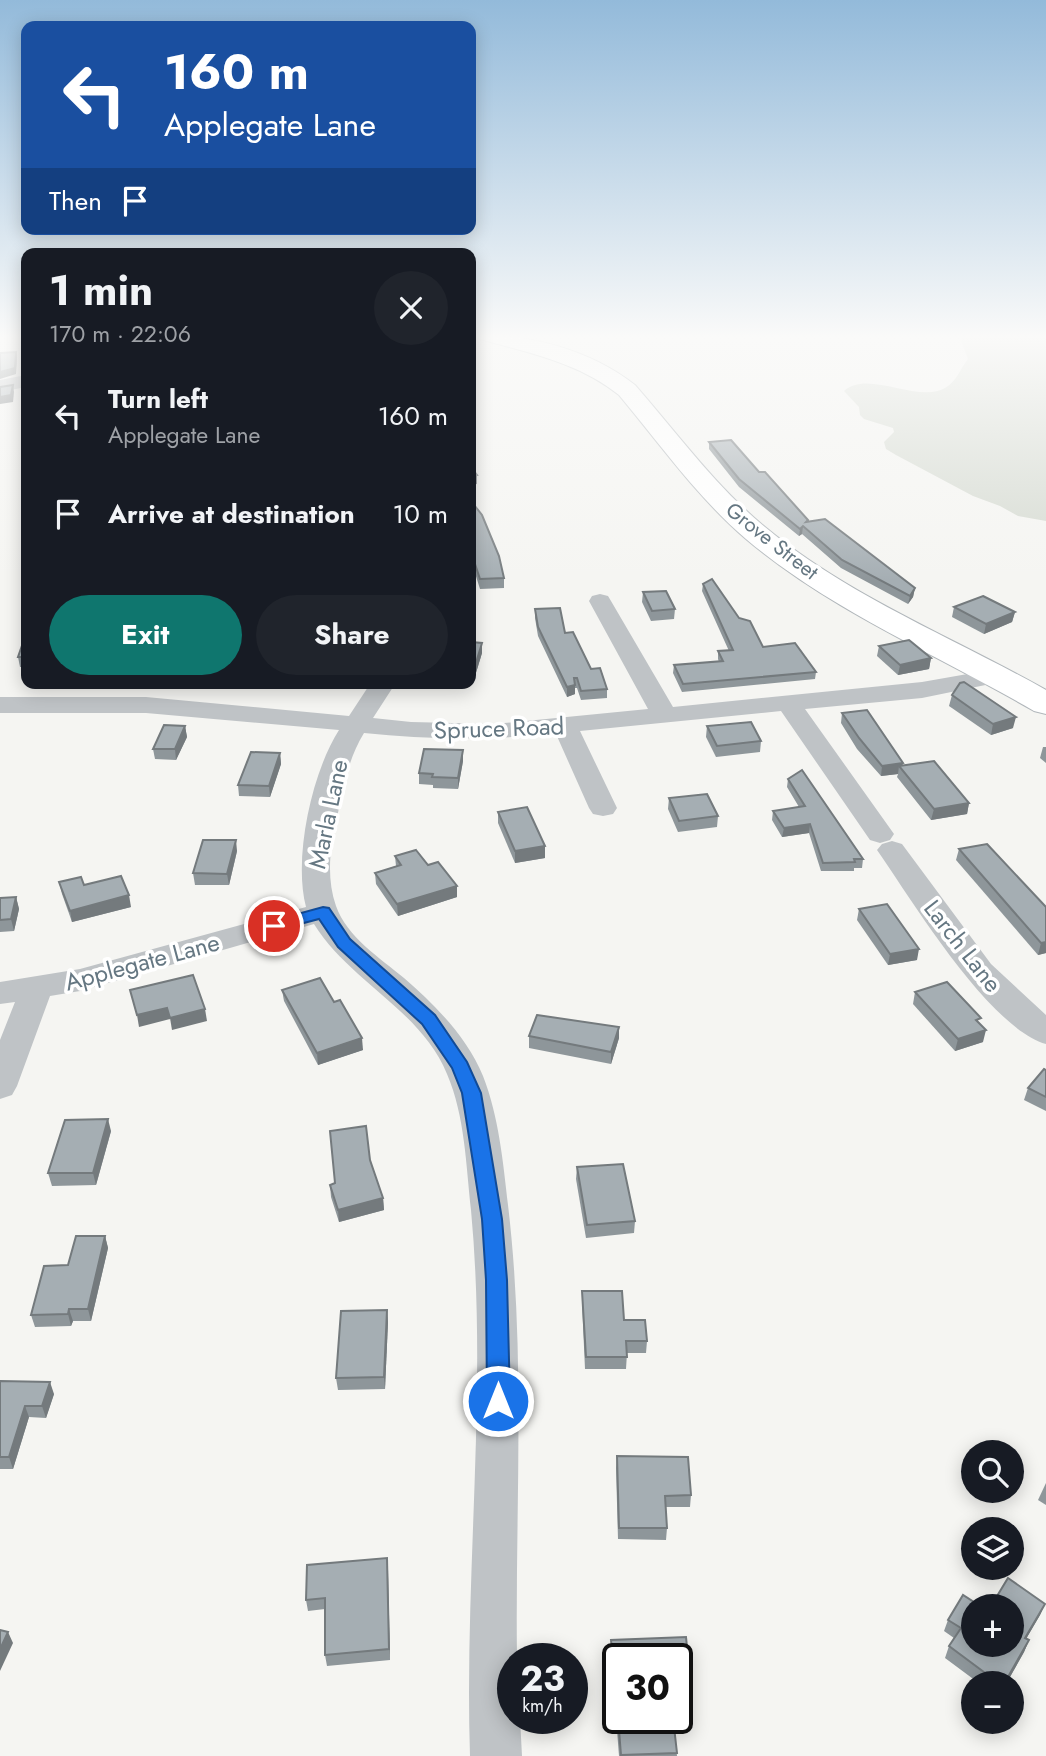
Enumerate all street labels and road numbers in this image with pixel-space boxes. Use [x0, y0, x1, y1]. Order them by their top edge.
street label: Grove Street [719, 495, 825, 587]
street label: Spruce Road [433, 708, 565, 748]
street label: Marla Lane [299, 756, 357, 872]
street label: Larch Lane [916, 892, 1010, 1000]
street label: Applegate Lane [61, 925, 223, 999]

